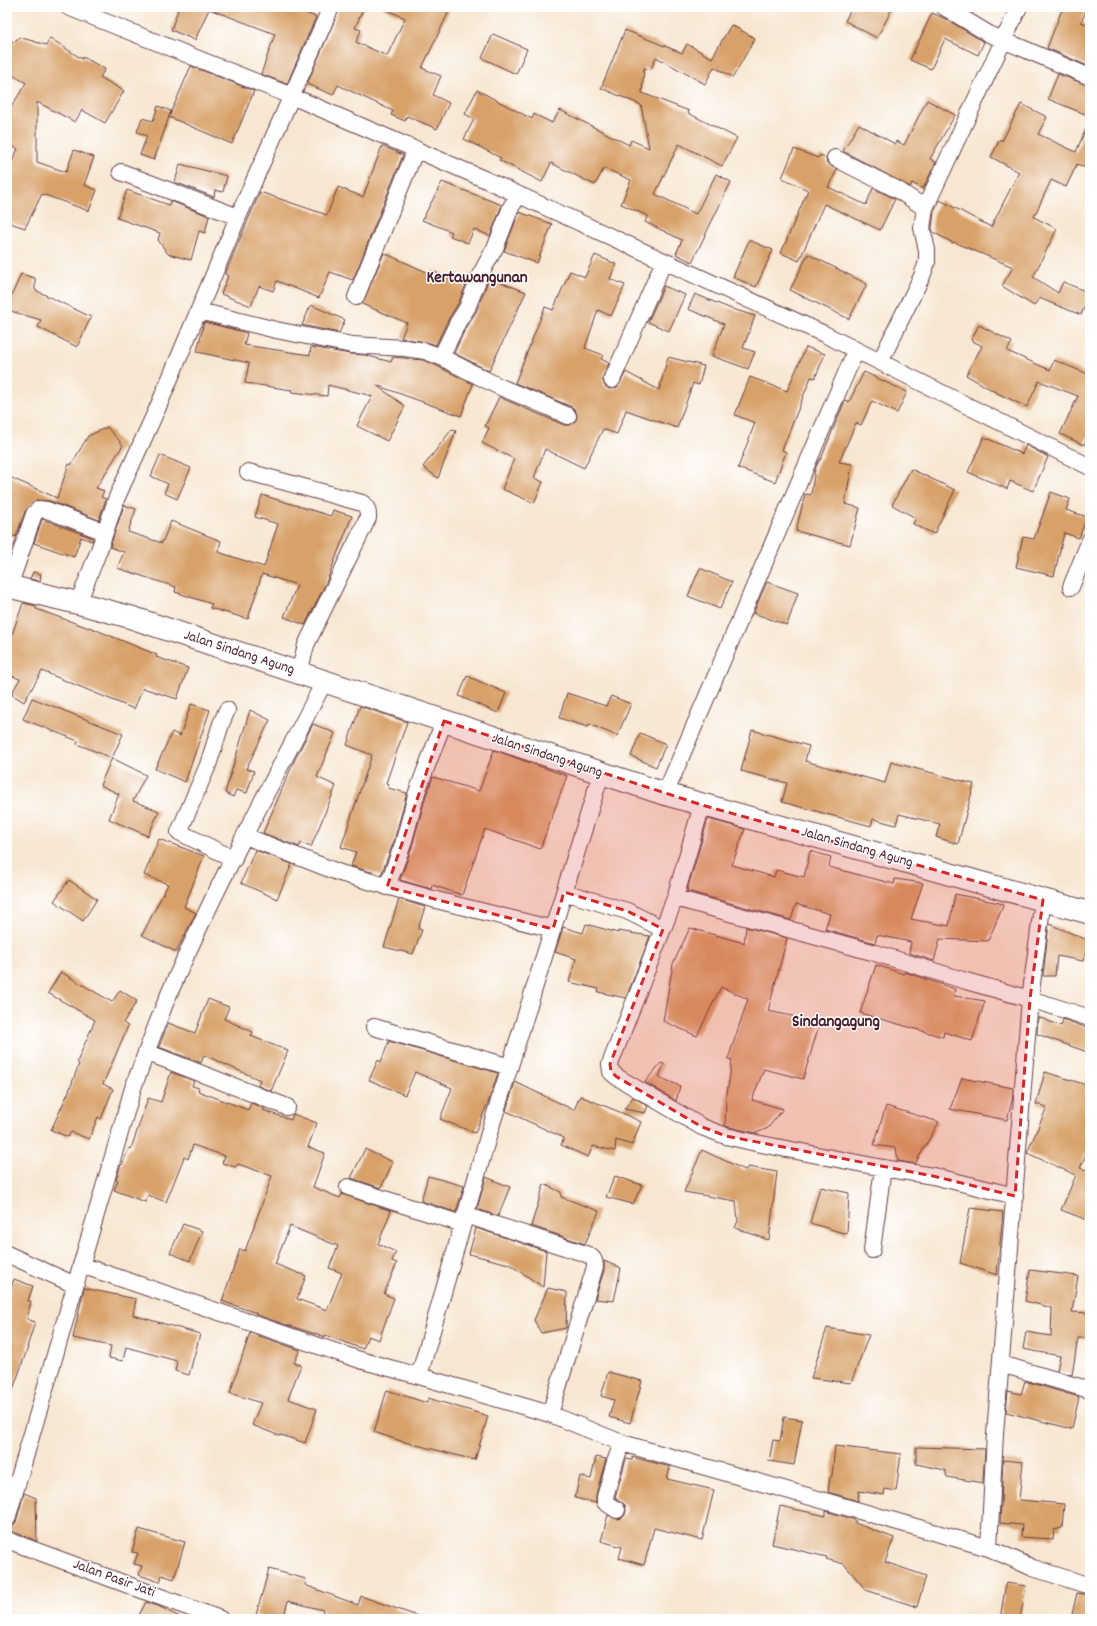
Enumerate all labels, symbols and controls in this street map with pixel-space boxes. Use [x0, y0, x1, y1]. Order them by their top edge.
district label: Kertawangunan [426, 267, 528, 291]
street label: Jalan Sindang Agung [181, 625, 297, 681]
street label: Jalan Sindang Agung [489, 728, 605, 784]
street label: Jalan Sindang Agung [798, 822, 916, 874]
district label: Sindangagung [792, 1011, 880, 1035]
street label: Jalan Pasir Jati [70, 1554, 158, 1604]

